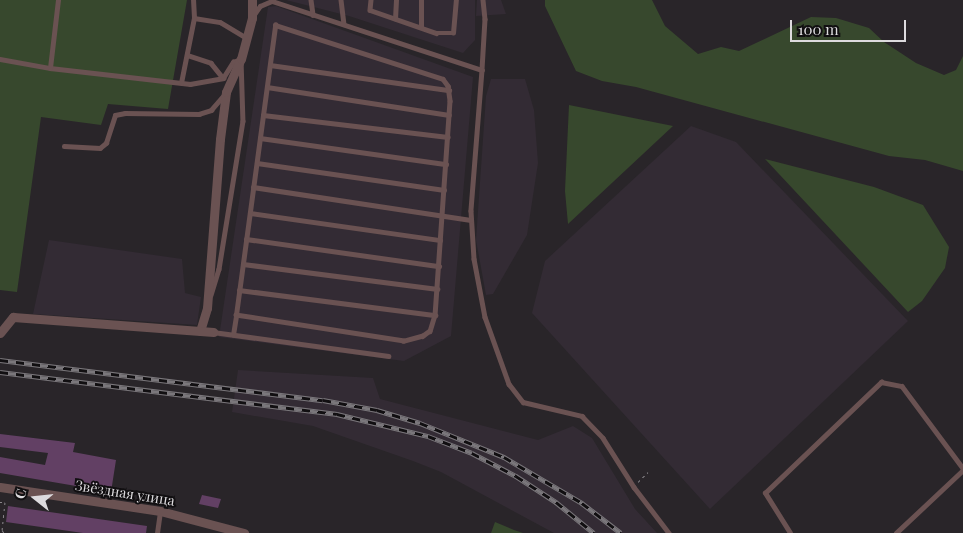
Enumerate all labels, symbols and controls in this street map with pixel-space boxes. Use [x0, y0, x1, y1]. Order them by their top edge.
scale bar [793, 10, 909, 42]
text: 100 m [798, 19, 839, 39]
north arrow [10, 473, 60, 523]
street label: Звёздная улица [74, 477, 176, 509]
text: С [10, 486, 31, 501]

